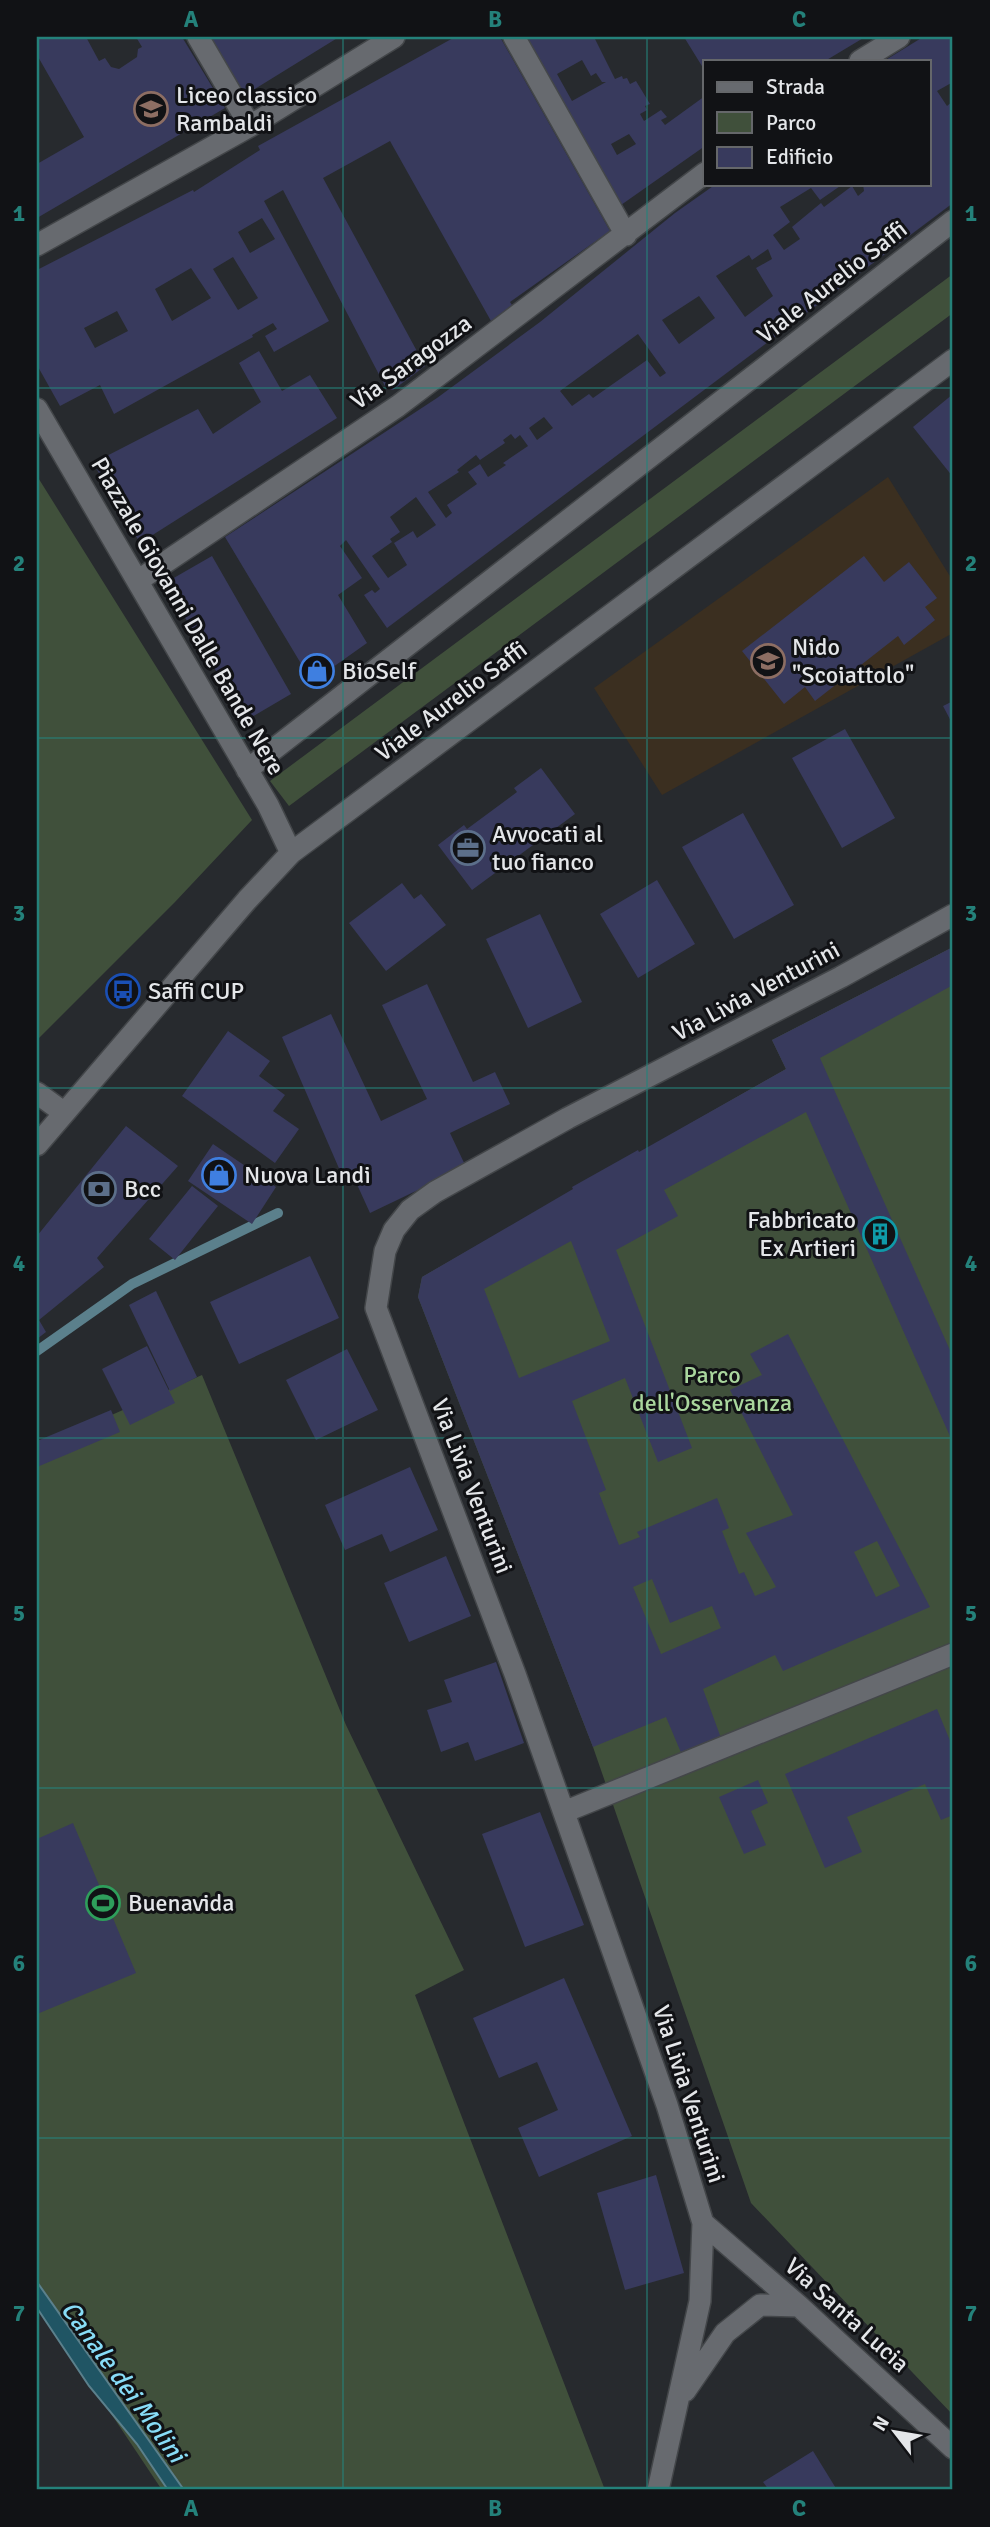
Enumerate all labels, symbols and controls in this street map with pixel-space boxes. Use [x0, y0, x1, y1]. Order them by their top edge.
text: A [184, 5, 199, 34]
text: B [488, 5, 502, 34]
text: C [792, 5, 806, 34]
legend [703, 60, 930, 186]
text: Strada [766, 74, 825, 100]
place label: Liceo classico Rambaldi [176, 80, 317, 138]
school or university icon: Liceo classico Rambaldi [132, 90, 170, 128]
text: Parco [766, 110, 816, 136]
text: Edificio [766, 144, 833, 170]
text: 1 [13, 199, 25, 228]
text: 1 [965, 199, 977, 228]
street label: Viale Aurelio Saffi [751, 214, 913, 350]
street label: Via Saragozza [345, 308, 477, 416]
street label: Piazzale Giovanni Dalle Bande Nere [84, 452, 292, 780]
text: 2 [13, 549, 25, 578]
text: 2 [965, 549, 977, 578]
place label: Nido "Scoiattolo" [792, 632, 914, 690]
street label: Viale Aurelio Saffi [369, 634, 533, 768]
school or university icon: Nido "Scoiattolo" [749, 642, 787, 680]
shop icon: BioSelf [298, 652, 336, 690]
place label: BioSelf [342, 656, 417, 686]
place label: Avvocati al tuo fianco [492, 819, 603, 877]
office icon: Avvocati al tuo fianco [449, 829, 487, 867]
text: 3 [13, 899, 25, 928]
text: 3 [965, 899, 977, 928]
street label: Via Livia Venturini [667, 934, 845, 1048]
bus stop icon: Saffi CUP [104, 972, 142, 1010]
place label: Saffi CUP [148, 976, 244, 1006]
shop icon: Nuova Landi [200, 1156, 238, 1194]
place label: Nuova Landi [244, 1160, 371, 1190]
bank icon: Bcc [80, 1170, 118, 1208]
place label: Bcc [124, 1174, 161, 1204]
place label: Fabbricato Ex Artieri [747, 1205, 856, 1263]
building icon: Fabbricato Ex Artieri [861, 1215, 899, 1253]
text: 4 [13, 1249, 25, 1278]
text: 4 [965, 1249, 977, 1278]
park label: Parco dell'Osservanza [632, 1360, 792, 1418]
street label: Via Livia Venturini [425, 1394, 519, 1578]
text: 5 [13, 1599, 25, 1628]
text: 5 [965, 1599, 977, 1628]
sports icon: Buenavida [84, 1884, 122, 1922]
place label: Buenavida [128, 1888, 235, 1918]
text: 6 [13, 1949, 25, 1978]
text: 6 [965, 1949, 977, 1978]
street label: Via Livia Venturini [646, 2001, 732, 2187]
street label: Via Santa Lucia [778, 2251, 916, 2379]
water label: Canale dei Molini [54, 2295, 194, 2471]
text: 7 [13, 2299, 25, 2328]
text: 7 [965, 2299, 977, 2328]
north arrow [860, 2398, 930, 2468]
text: N [868, 2412, 895, 2436]
text: A [184, 2494, 199, 2523]
text: B [488, 2494, 502, 2523]
text: C [792, 2494, 806, 2523]

